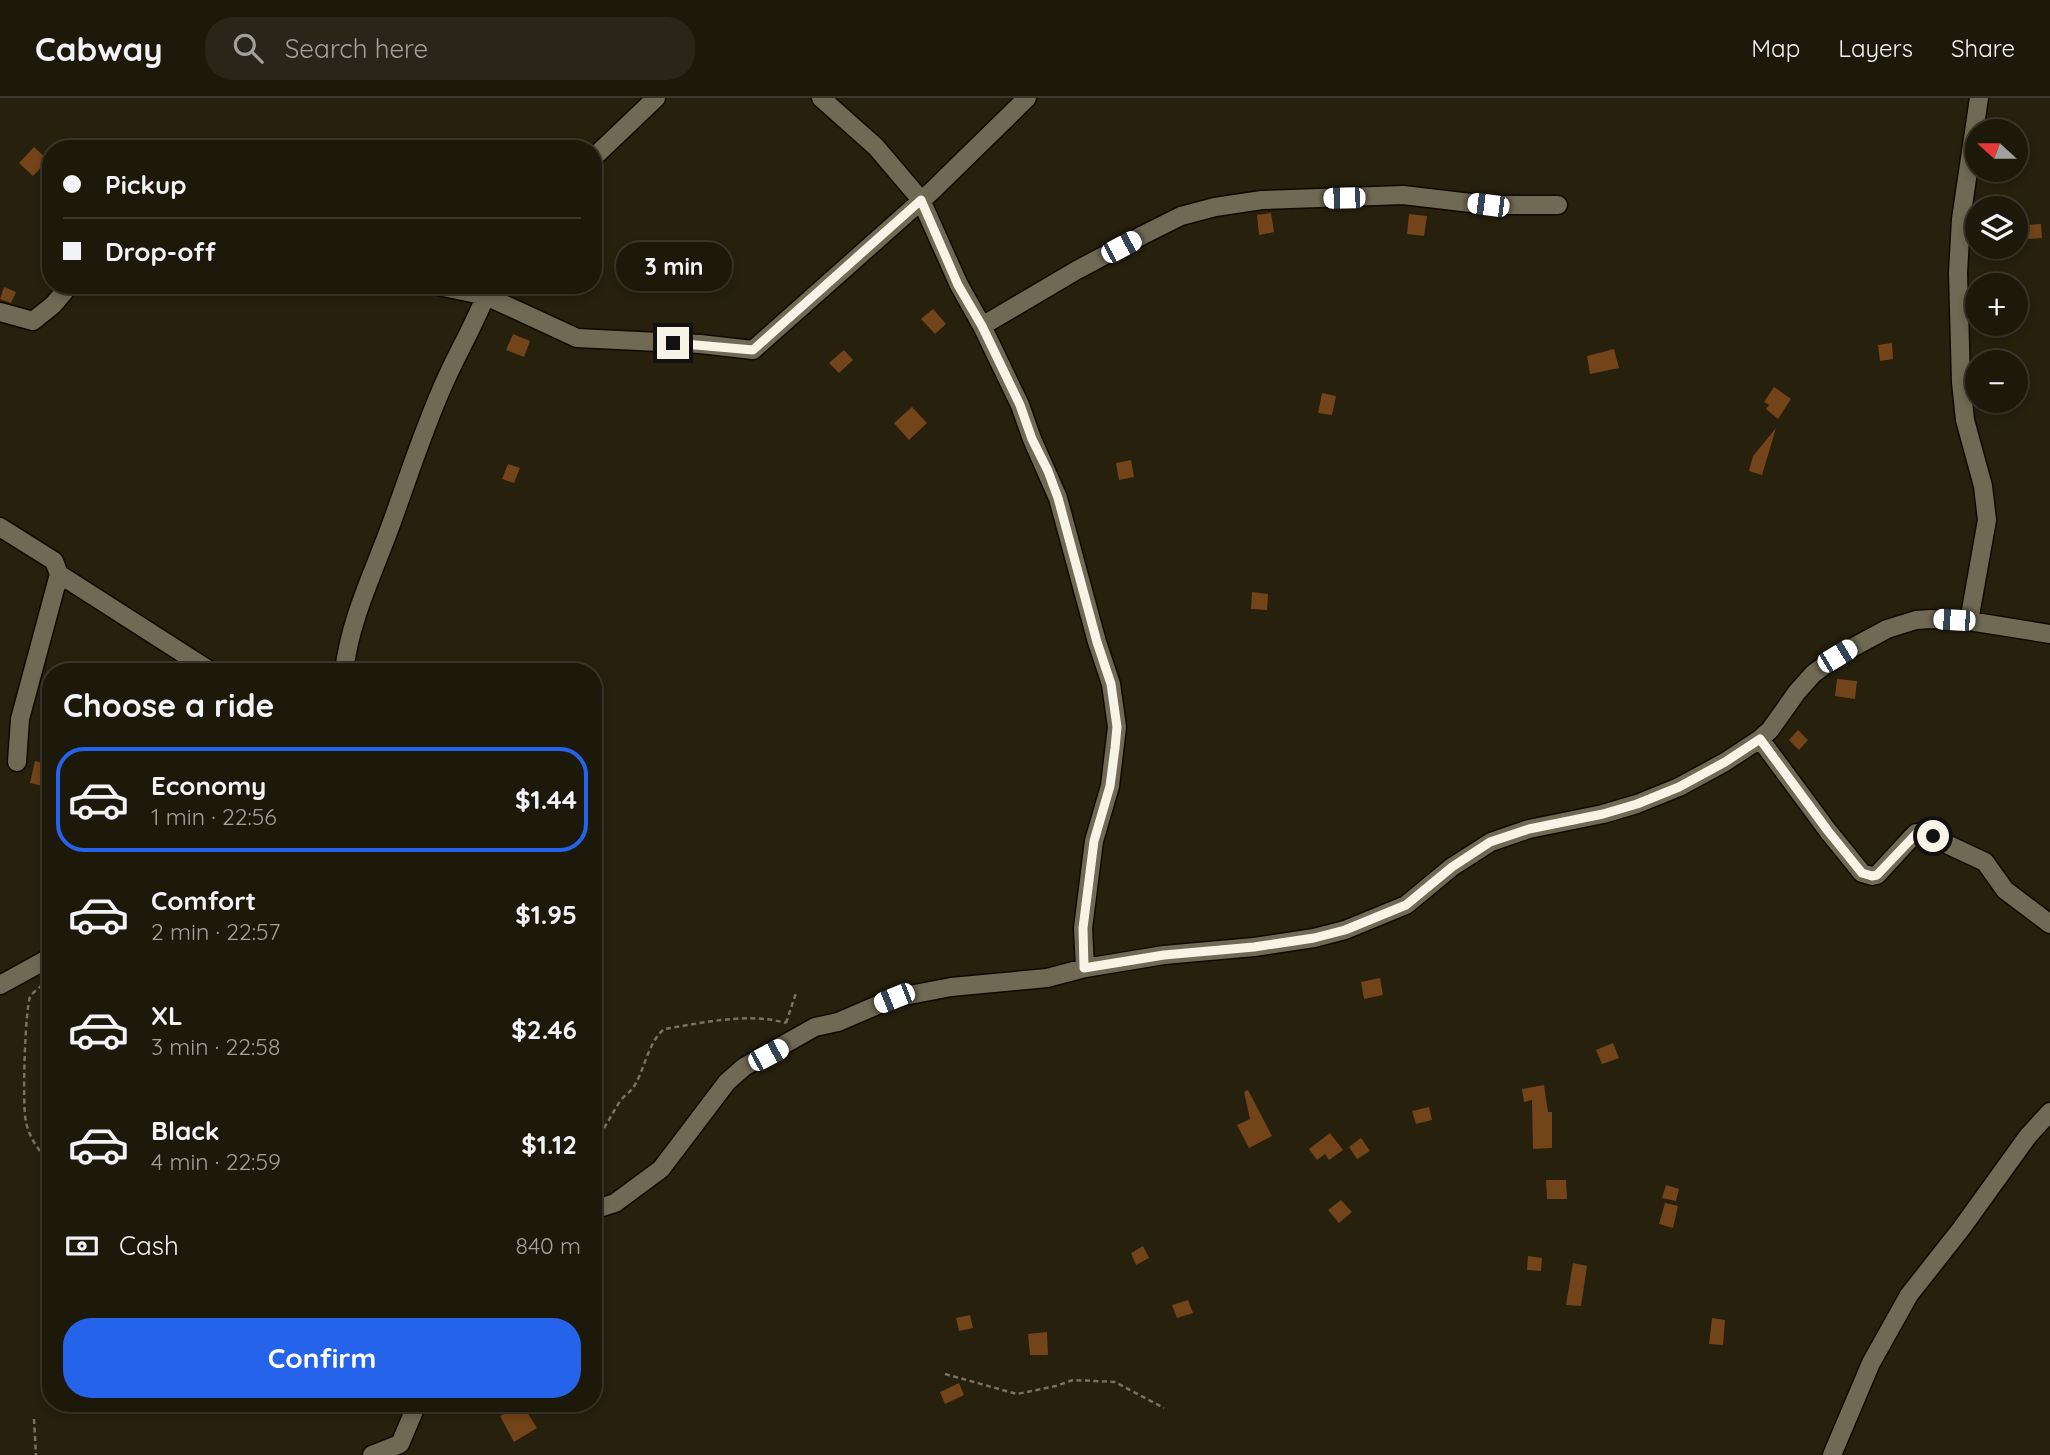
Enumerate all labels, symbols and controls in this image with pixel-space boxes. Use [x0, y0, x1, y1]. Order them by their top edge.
search box [205, 17, 695, 80]
text: Cabway [35, 28, 163, 69]
icon: search [229, 29, 267, 67]
text: Search here [285, 32, 428, 65]
text: Map [1751, 33, 1800, 63]
text: Layers [1838, 33, 1913, 63]
text: Share [1951, 33, 2015, 63]
north arrow [1965, 119, 2028, 182]
map controls [1965, 119, 2028, 413]
text: Pickup [105, 168, 187, 201]
car [1323, 187, 1366, 209]
car [1466, 192, 1511, 218]
button: layers [1965, 196, 2028, 259]
car [1098, 228, 1145, 266]
text: Drop-off [105, 235, 216, 268]
callout: 3 min [615, 242, 731, 290]
text: 3 min [644, 252, 704, 281]
button: + [1965, 273, 2028, 336]
route end [657, 327, 689, 359]
button: − [1965, 350, 2028, 413]
car [1933, 608, 1976, 632]
car [1814, 636, 1861, 676]
text: Choose a ride [63, 685, 275, 725]
icon: car [67, 768, 130, 831]
text: Economy [151, 769, 266, 802]
text: $1.44 [515, 783, 577, 816]
text: 1 min · 22:56 [151, 802, 277, 831]
route start [1917, 820, 1949, 852]
icon: car [67, 883, 130, 946]
text: Comfort [151, 884, 256, 917]
text: $1.95 [515, 898, 577, 931]
text: 2 min · 22:57 [151, 917, 280, 946]
car [871, 980, 918, 1016]
icon: car [67, 998, 130, 1061]
text: XL [151, 999, 183, 1032]
text: $2.46 [511, 1013, 577, 1046]
text: 3 min · 22:58 [151, 1032, 280, 1061]
car [745, 1036, 792, 1074]
icon: car [67, 1113, 130, 1176]
text: Black [151, 1114, 220, 1147]
text: $1.12 [521, 1128, 577, 1161]
text: 4 min · 22:59 [151, 1147, 281, 1176]
icon: cash [63, 1227, 101, 1265]
text: Cash [119, 1229, 179, 1262]
text: 840 m [516, 1231, 581, 1260]
button: Confirm [63, 1318, 581, 1398]

